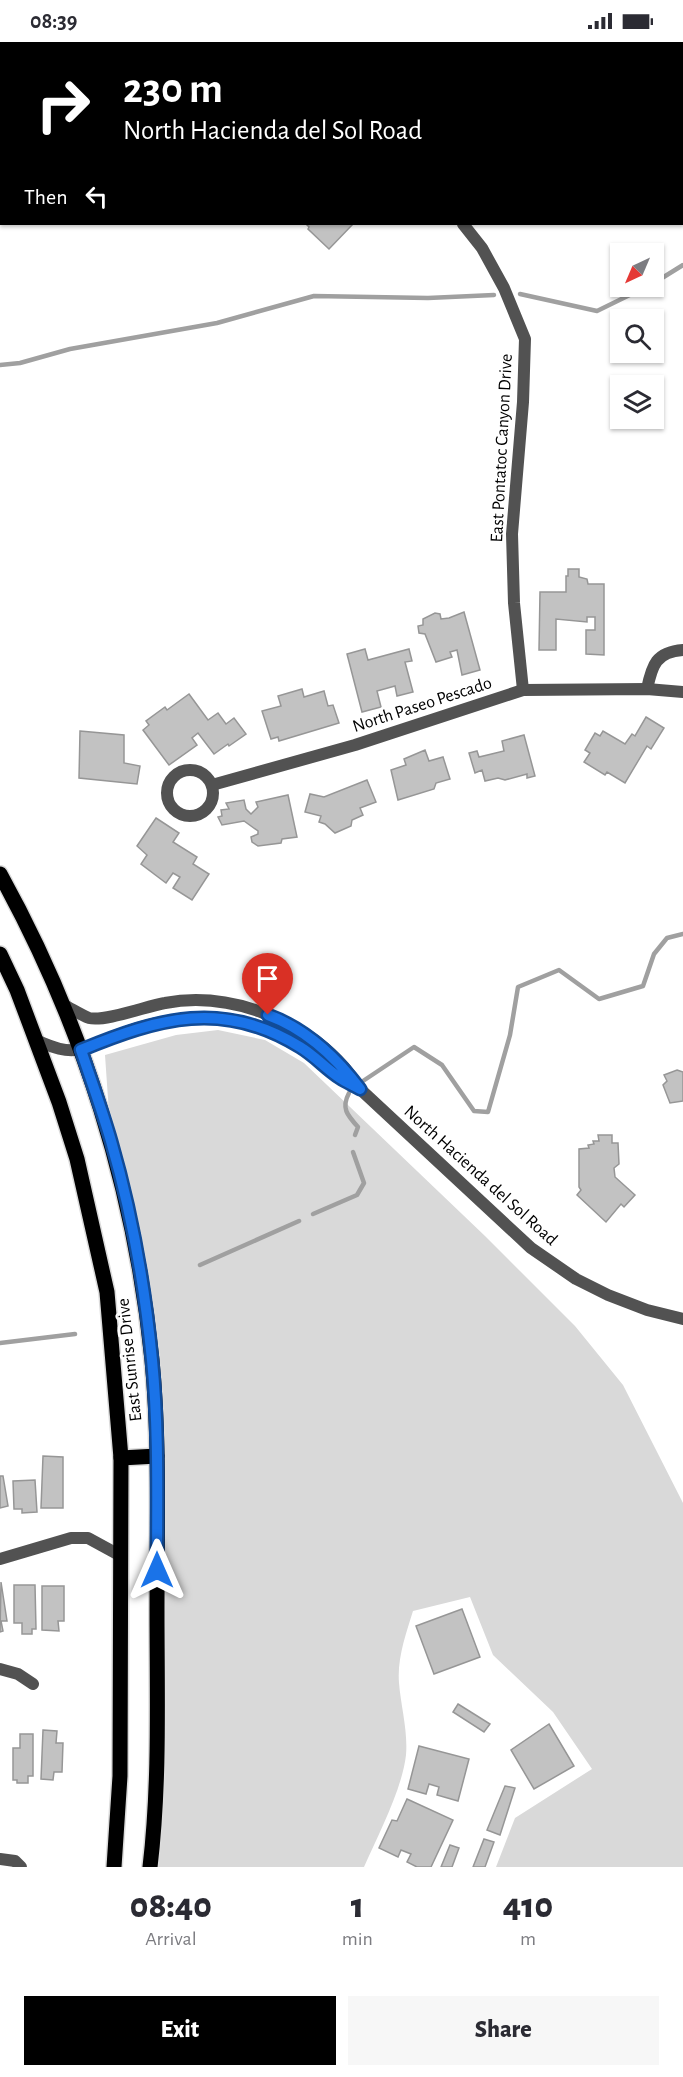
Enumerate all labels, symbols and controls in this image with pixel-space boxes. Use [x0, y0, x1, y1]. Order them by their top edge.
text: 08:39 [30, 10, 77, 32]
icon: right [24, 66, 102, 144]
text: 230 m [123, 68, 223, 110]
text: North Hacienda del Sol Road [123, 117, 422, 144]
icon: left [80, 180, 113, 213]
text: Then [24, 186, 68, 208]
north arrow [610, 243, 664, 297]
map controls [610, 243, 664, 429]
button: search [610, 309, 664, 363]
street label: East Pontatoc Canyon Drive [488, 353, 516, 543]
button: layers [610, 375, 664, 429]
street label: North Paseo Pescado [350, 674, 494, 736]
pin [242, 953, 293, 1015]
icon: arrive [251, 962, 284, 995]
street label: North Hacienda del Sol Road [400, 1102, 560, 1249]
street label: East Sunrise Drive [115, 1297, 145, 1423]
position arrow [125, 1538, 189, 1602]
text: 08:40 [130, 1888, 212, 1924]
text: 1 [351, 1888, 364, 1924]
text: 410 [503, 1888, 553, 1924]
text: Arrival [145, 1929, 197, 1949]
text: min [342, 1929, 373, 1949]
text: m [520, 1929, 536, 1949]
button: Exit [24, 1996, 336, 2065]
button: Share [348, 1996, 659, 2065]

